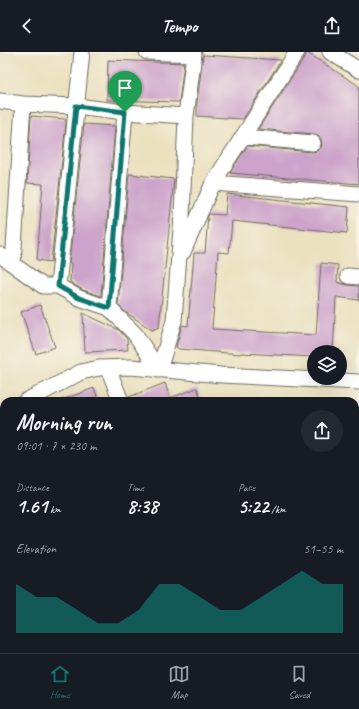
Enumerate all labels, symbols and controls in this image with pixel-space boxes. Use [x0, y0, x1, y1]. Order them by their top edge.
icon: back [16, 15, 38, 37]
text: Tempo [161, 15, 198, 37]
icon: share [321, 15, 343, 37]
pin [108, 71, 142, 112]
icon: arrive [114, 77, 136, 99]
map controls [307, 345, 347, 385]
button: layers [307, 345, 347, 385]
text: Morning run [16, 409, 112, 437]
button: share [301, 410, 343, 452]
text: 09:01 · 7 × 230 m [16, 438, 97, 454]
text: Distance [16, 480, 49, 494]
text: Time [127, 480, 144, 494]
text: Pace [238, 480, 255, 494]
text: 1.61 [16, 494, 47, 519]
text: 8:38 [127, 494, 158, 519]
text: 5:22 [238, 494, 269, 519]
text: km [47, 502, 61, 516]
text: /km [269, 502, 286, 516]
text: Elevation [16, 541, 56, 557]
text: 51–55 m [303, 541, 343, 557]
tab: Home [49, 663, 71, 701]
tab: Map [168, 663, 190, 701]
tab: Saved [288, 663, 310, 701]

